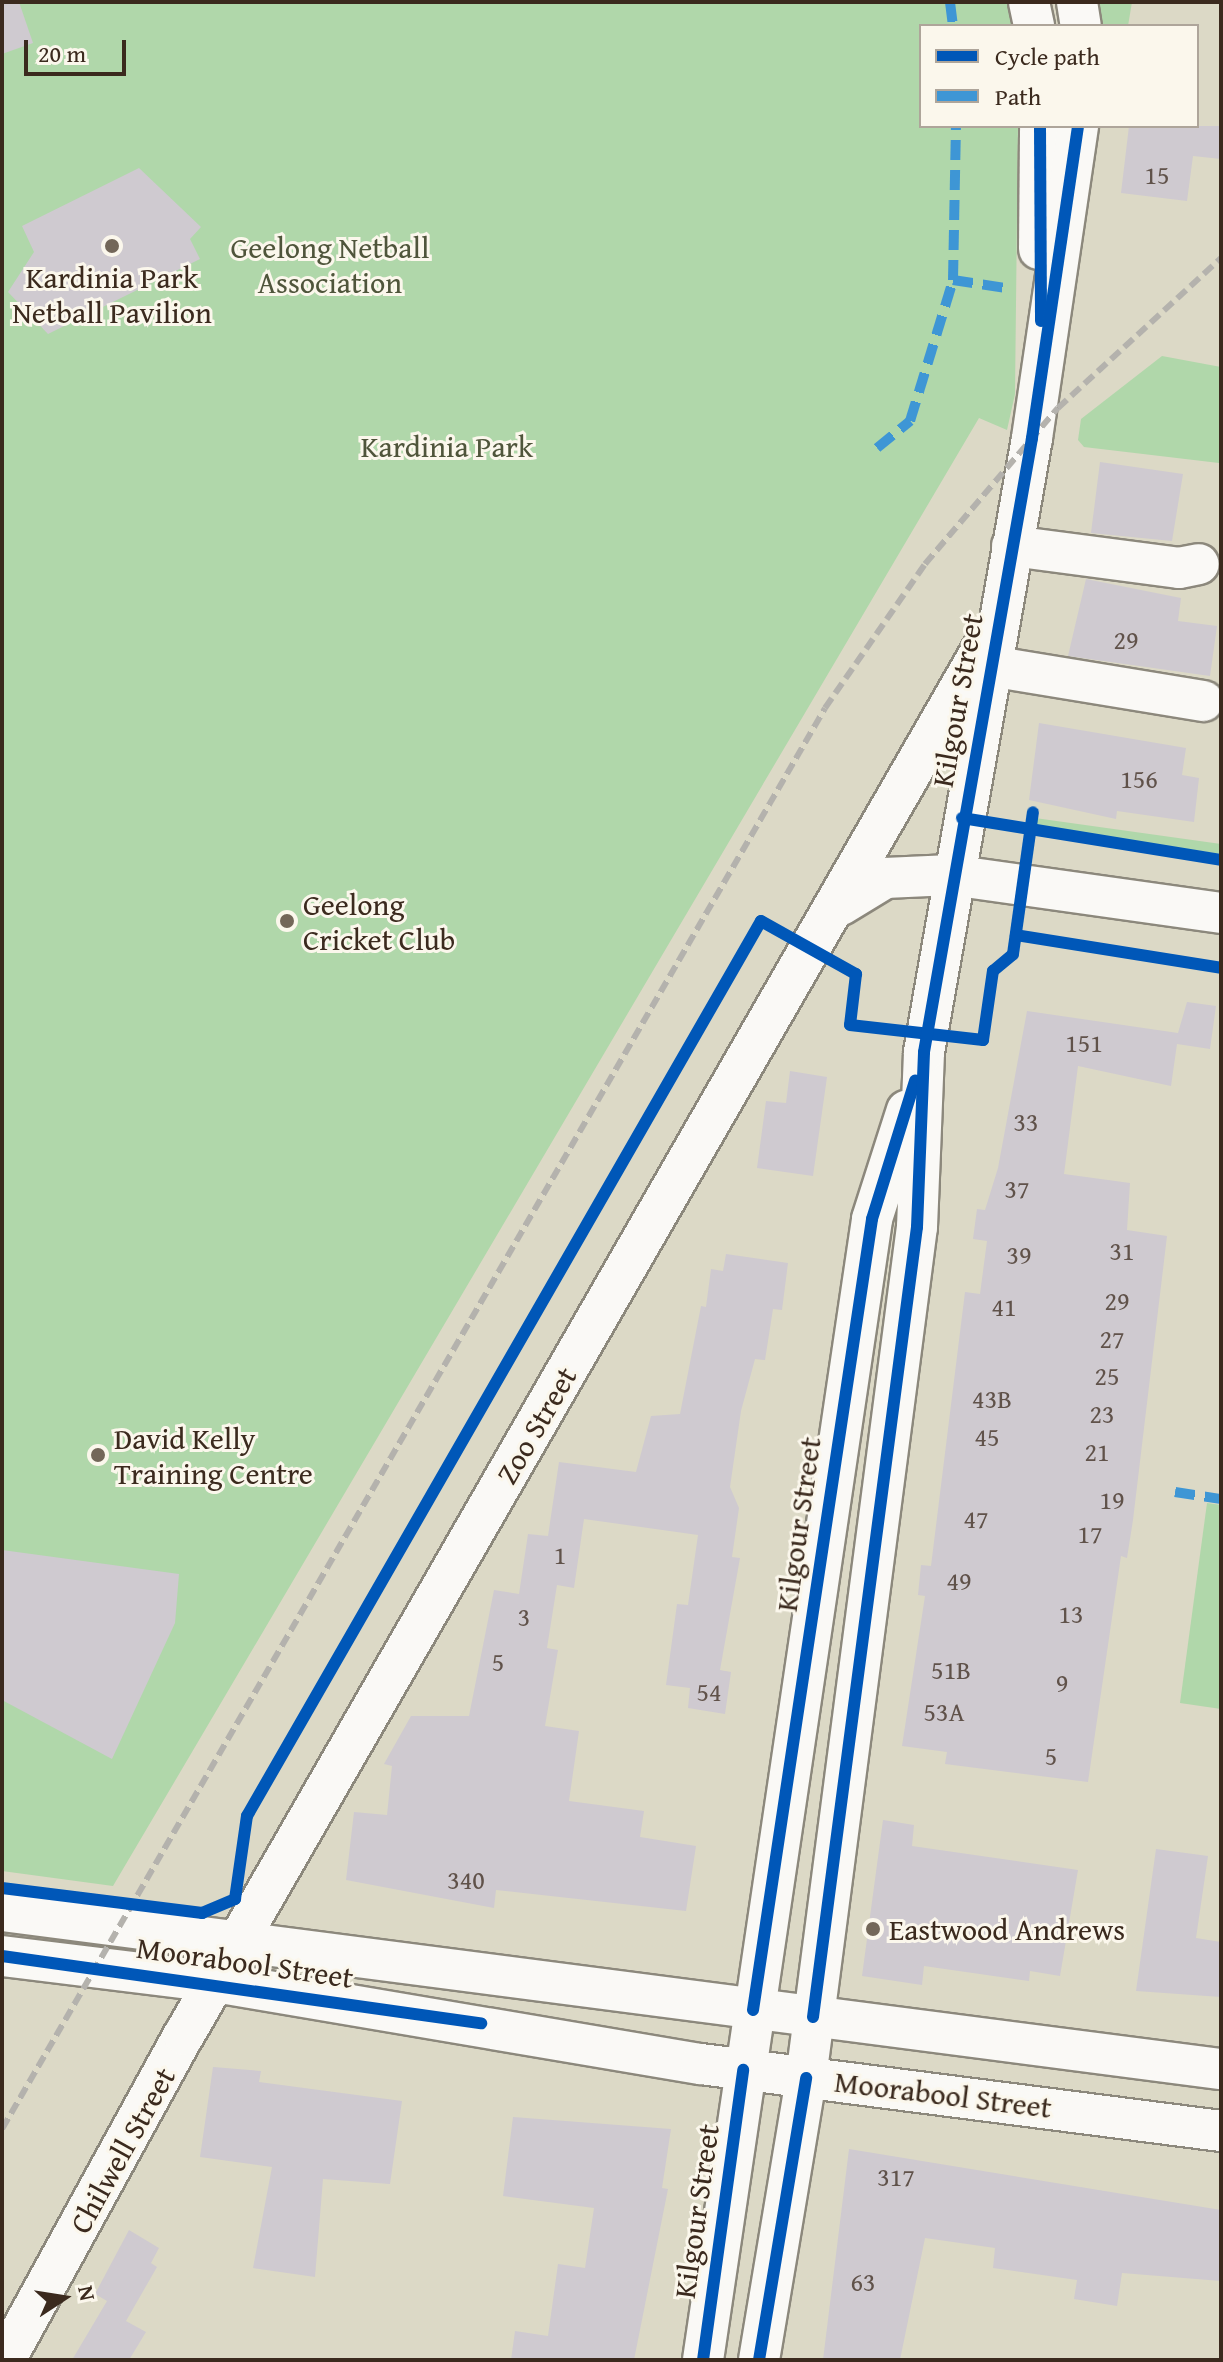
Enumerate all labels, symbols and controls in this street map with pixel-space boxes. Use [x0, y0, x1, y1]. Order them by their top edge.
scale bar [28, 24, 130, 74]
legend [919, 24, 1199, 128]
text: 20 m [38, 36, 86, 71]
text: Cycle path [995, 39, 1100, 74]
text: Path [995, 79, 1041, 114]
house number: 15 [1144, 159, 1170, 191]
park label: Geelong Netball Association [231, 229, 429, 300]
marker: Kardinia Park Netball Pavilion [103, 237, 121, 255]
place label: Kardinia Park Netball Pavilion [12, 259, 212, 330]
park label: Kardinia Park [361, 428, 533, 464]
street label: Kilgour Street [924, 610, 990, 790]
house number: 29 [1113, 624, 1139, 656]
house number: 156 [1120, 763, 1158, 795]
place label: Geelong Cricket Club [303, 886, 455, 956]
marker: Geelong Cricket Club [278, 912, 296, 930]
house number: 151 [1065, 1027, 1103, 1059]
house number: 33 [1013, 1106, 1039, 1138]
house number: 37 [1004, 1173, 1030, 1205]
house number: 31 [1109, 1235, 1135, 1267]
house number: 39 [1006, 1239, 1032, 1271]
house number: 29 [1104, 1285, 1130, 1317]
house number: 41 [991, 1291, 1017, 1323]
house number: 27 [1099, 1323, 1125, 1355]
street label: Zoo Street [488, 1360, 584, 1490]
house number: 25 [1094, 1360, 1120, 1392]
house number: 43B [972, 1383, 1012, 1415]
house number: 23 [1089, 1398, 1115, 1430]
place label: David Kelly Training Centre [114, 1420, 313, 1490]
house number: 45 [974, 1421, 1000, 1453]
street label: Kilgour Street [768, 1434, 828, 1614]
house number: 21 [1084, 1436, 1110, 1468]
marker: David Kelly Training Centre [89, 1446, 107, 1464]
house number: 19 [1099, 1484, 1125, 1516]
house number: 47 [963, 1503, 989, 1535]
house number: 17 [1077, 1518, 1103, 1550]
house number: 1 [554, 1539, 566, 1571]
house number: 49 [946, 1565, 972, 1597]
house number: 13 [1058, 1598, 1084, 1630]
house number: 3 [518, 1601, 530, 1633]
house number: 5 [492, 1646, 504, 1678]
house number: 51B [931, 1654, 971, 1686]
house number: 9 [1056, 1667, 1068, 1699]
house number: 54 [696, 1676, 722, 1708]
house number: 53A [924, 1696, 964, 1728]
house number: 5 [1045, 1740, 1057, 1772]
house number: 340 [447, 1864, 485, 1896]
place label: Eastwood Andrews [889, 1911, 1125, 1947]
marker: Eastwood Andrews [864, 1920, 882, 1938]
street label: Moorabool Street [134, 1929, 356, 1995]
street label: Chilwell Street [62, 2061, 182, 2239]
street label: Moorabool Street [832, 2063, 1054, 2125]
street label: Kilgour Street [666, 2121, 726, 2301]
house number: 317 [877, 2161, 915, 2193]
north arrow [24, 2258, 104, 2338]
house number: 63 [850, 2266, 876, 2298]
text: N [70, 2282, 105, 2304]

